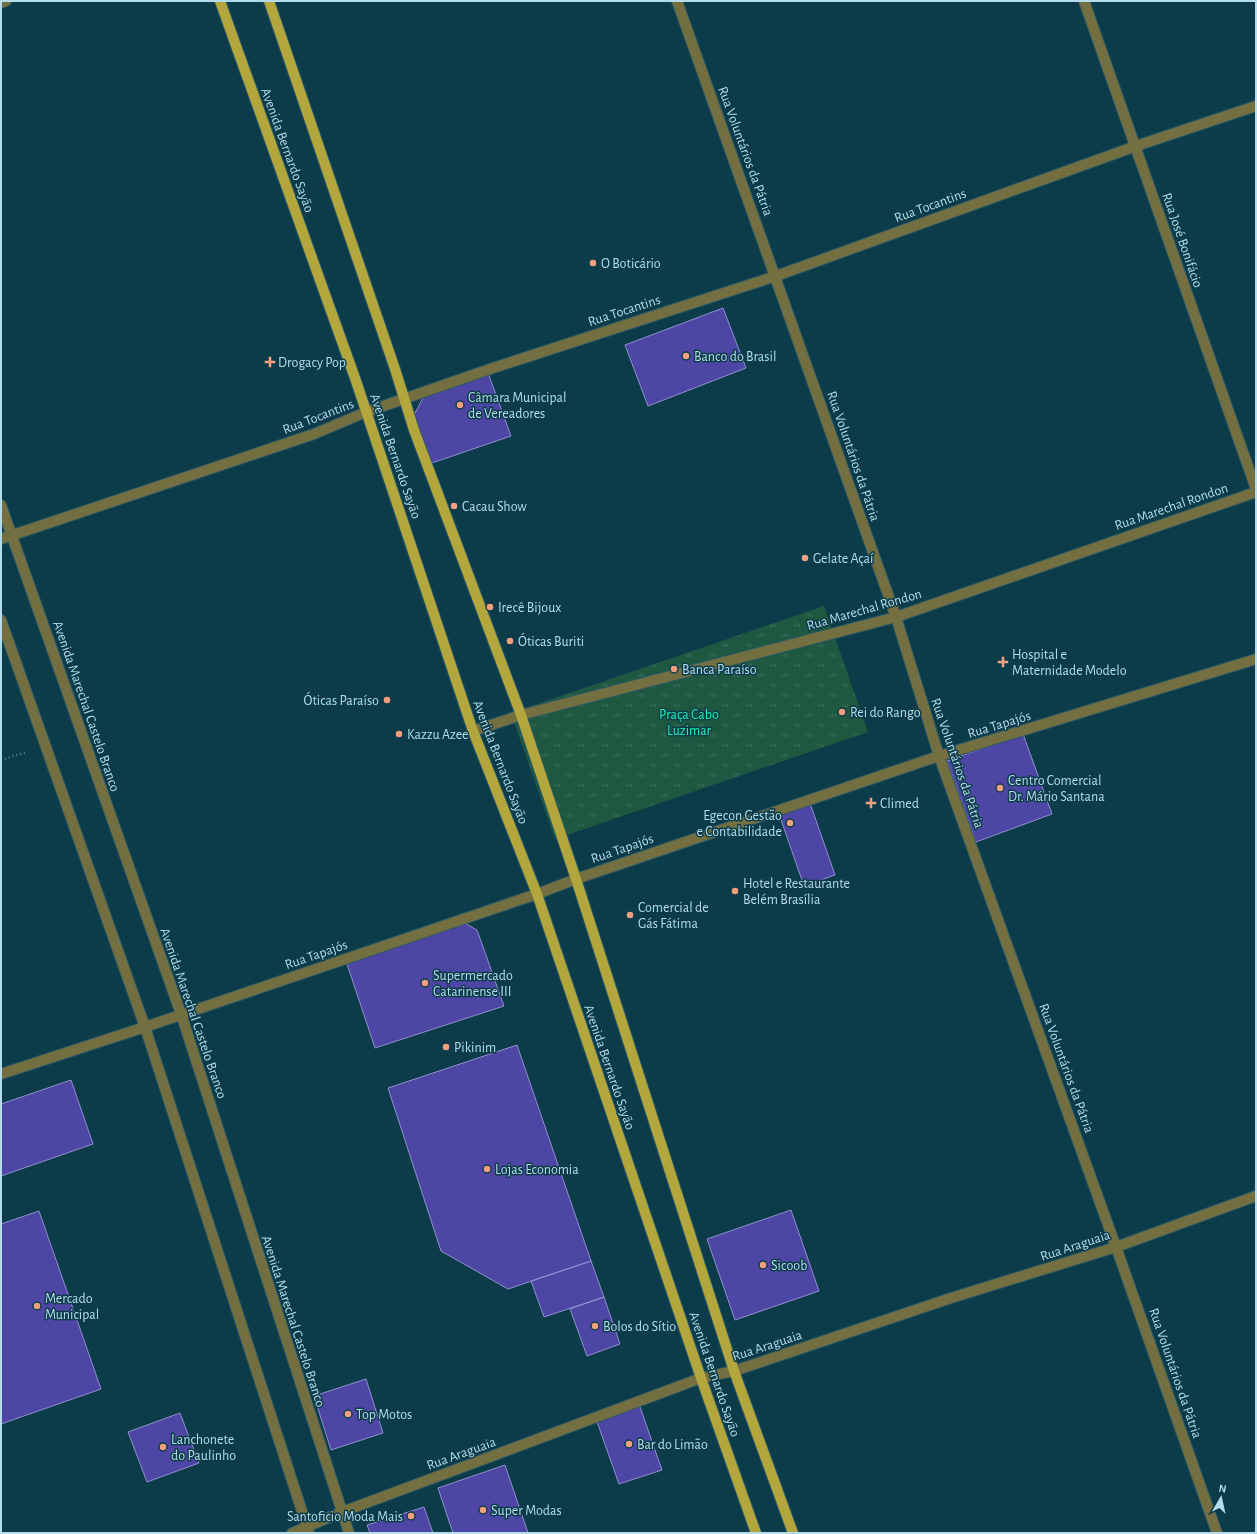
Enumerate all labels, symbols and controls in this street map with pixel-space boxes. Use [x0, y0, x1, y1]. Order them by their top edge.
street label: Rua Voluntários da Pátria [715, 85, 775, 218]
street label: Avenida Bernardo Sayão [258, 86, 316, 214]
street label: Rua Tocantins [893, 186, 968, 225]
street label: Rua José Bonifácio [1159, 191, 1205, 290]
place label: O Boticário [601, 257, 661, 271]
marker: O Boticário [588, 258, 598, 268]
street label: Rua Tocantins [586, 293, 662, 329]
place label: Banco do Brasil [694, 350, 776, 364]
marker: Banco do Brasil [681, 351, 691, 361]
place label: Drogacy Pop [278, 356, 346, 370]
marker: Drogacy Pop [265, 357, 275, 367]
street label: Rua Voluntários da Pátria [824, 389, 882, 524]
place label: Câmara Municipal de Vereadores [468, 391, 567, 421]
street label: Avenida Bernardo Sayão [367, 392, 423, 521]
street label: Rua Tocantins [281, 397, 356, 437]
marker: Câmara Municipal de Vereadores [455, 400, 465, 410]
street label: Rua Marechal Rondon [1113, 481, 1230, 533]
place label: Cacau Show [462, 500, 527, 514]
marker: Cacau Show [449, 501, 459, 511]
place label: Gelate Açaí [813, 552, 874, 566]
marker: Gelate Açaí [800, 553, 810, 563]
street label: Rua Marechal Rondon [805, 587, 923, 633]
place label: Irecê Bijoux [498, 601, 561, 615]
marker: Irecê Bijoux [485, 602, 495, 612]
street label: Avenida Marechal Castelo Branco [50, 619, 122, 794]
place label: Óticas Buriti [518, 632, 584, 649]
marker: Óticas Buriti [505, 636, 515, 646]
place label: Hospital e Maternidade Modelo [1012, 648, 1127, 678]
marker: Hospital e Maternidade Modelo [997, 656, 1009, 668]
place label: Banca Paraíso [682, 663, 757, 677]
marker: Banca Paraíso [669, 664, 679, 674]
place label: Óticas Paraíso [304, 691, 379, 708]
marker: Óticas Paraíso [382, 695, 392, 705]
street label: Rua Voluntários da Pátria [928, 696, 986, 831]
street label: Avenida Bernardo Sayão [470, 699, 530, 826]
place label: Rei do Rango [850, 706, 921, 720]
marker: Rei do Rango [837, 707, 847, 717]
park label: Praça Cabo Luzimar [659, 708, 719, 738]
street label: Rua Tapajós [966, 709, 1033, 741]
place label: Kazzu Azee [407, 728, 469, 742]
marker: Kazzu Azee [394, 729, 404, 739]
place label: Centro Comercial Dr. Mário Santana [1008, 774, 1105, 804]
marker: Centro Comercial Dr. Mário Santana [995, 783, 1005, 793]
marker: Climed [865, 797, 877, 809]
place label: Climed [880, 797, 919, 811]
place label: Egecon Gestão e Contabilidade [697, 809, 782, 839]
marker: Egecon Gestão e Contabilidade [785, 818, 795, 828]
street label: Rua Tapajós [589, 832, 655, 866]
place label: Hotel e Restaurante Belém Brasília [743, 877, 850, 907]
marker: Hotel e Restaurante Belém Brasília [730, 886, 740, 896]
place label: Comercial de Gás Fátima [638, 901, 709, 931]
marker: Comercial de Gás Fátima [625, 910, 635, 920]
street label: Avenida Marechal Castelo Branco [157, 926, 229, 1101]
street label: Rua Tapajós [283, 938, 349, 972]
place label: Supermercado Catarinense III [433, 969, 513, 999]
marker: Supermercado Catarinense III [420, 978, 430, 988]
street label: Rua Voluntários da Pátria [1036, 1002, 1096, 1135]
street label: Avenida Bernardo Sayão [581, 1003, 637, 1132]
place label: Pikinim [454, 1041, 496, 1055]
marker: Pikinim [441, 1042, 451, 1052]
place label: Lojas Economia [495, 1163, 579, 1177]
marker: Lojas Economia [482, 1164, 492, 1174]
street label: Rua Araguaia [1039, 1228, 1112, 1264]
street label: Avenida Marechal Castelo Branco [259, 1234, 327, 1409]
place label: Sicoob [771, 1259, 807, 1273]
marker: Sicoob [758, 1260, 768, 1270]
place label: Mercado Municipal [45, 1292, 99, 1322]
marker: Mercado Municipal [32, 1301, 42, 1311]
street label: Rua Voluntários da Pátria [1146, 1306, 1204, 1441]
street label: Avenida Bernardo Sayão [686, 1310, 742, 1439]
place label: Bolos do Sítio [603, 1320, 676, 1334]
marker: Bolos do Sítio [590, 1321, 600, 1331]
street label: Rua Araguaia [731, 1328, 804, 1364]
place label: Top Motos [356, 1408, 412, 1422]
marker: Top Motos [343, 1409, 353, 1419]
place label: Lanchonete do Paulinho [171, 1433, 236, 1463]
street label: Rua Araguaia [425, 1435, 498, 1473]
place label: Bar do Limão [637, 1438, 708, 1452]
marker: Bar do Limão [624, 1439, 634, 1449]
marker: Lanchonete do Paulinho [158, 1442, 168, 1452]
north arrow [1201, 1478, 1241, 1518]
text: N [1218, 1483, 1227, 1495]
place label: Super Modas [491, 1504, 562, 1518]
marker: Super Modas [478, 1505, 488, 1515]
place label: Santoficio Moda Mais [287, 1510, 403, 1524]
marker: Santoficio Moda Mais [406, 1511, 416, 1521]

